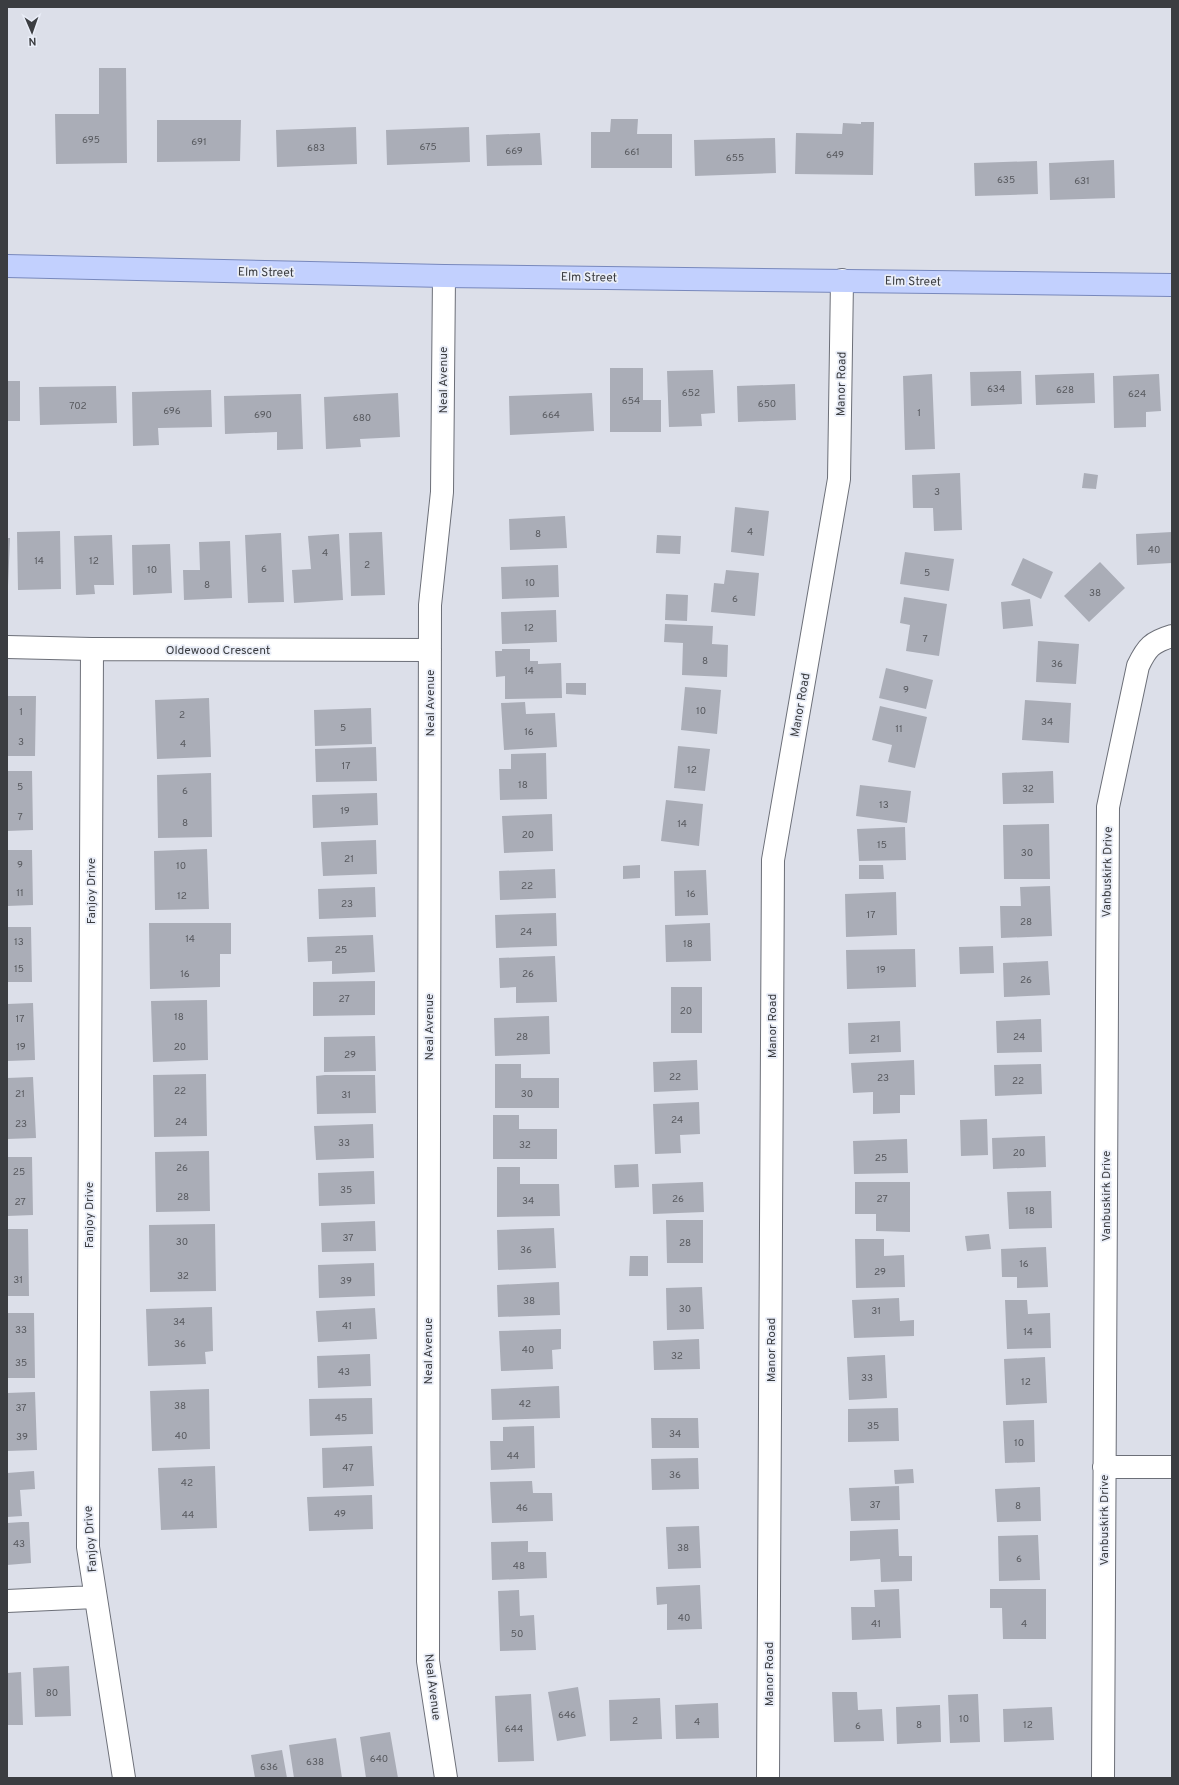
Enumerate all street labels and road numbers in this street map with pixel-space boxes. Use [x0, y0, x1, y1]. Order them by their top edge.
street label: Elm Street [238, 265, 294, 281]
street label: Elm Street [561, 270, 617, 286]
street label: Elm Street [885, 274, 941, 290]
street label: Neal Avenue [436, 347, 452, 413]
street label: Manor Road [833, 352, 851, 416]
street label: Oldewood Crescent [166, 643, 270, 659]
street label: Neal Avenue [423, 670, 439, 736]
street label: Manor Road [787, 672, 814, 738]
street label: Vanbuskirk Drive [1099, 826, 1117, 918]
street label: Fanjoy Drive [84, 858, 100, 924]
street label: Neal Avenue [422, 994, 438, 1060]
street label: Manor Road [765, 994, 781, 1058]
street label: Vanbuskirk Drive [1099, 1151, 1115, 1242]
street label: Fanjoy Drive [82, 1182, 98, 1248]
street label: Neal Avenue [421, 1318, 437, 1384]
street label: Manor Road [764, 1318, 780, 1382]
street label: Vanbuskirk Drive [1097, 1475, 1113, 1566]
street label: Fanjoy Drive [81, 1505, 101, 1573]
street label: Manor Road [762, 1642, 778, 1706]
street label: Neal Avenue [420, 1653, 444, 1721]

